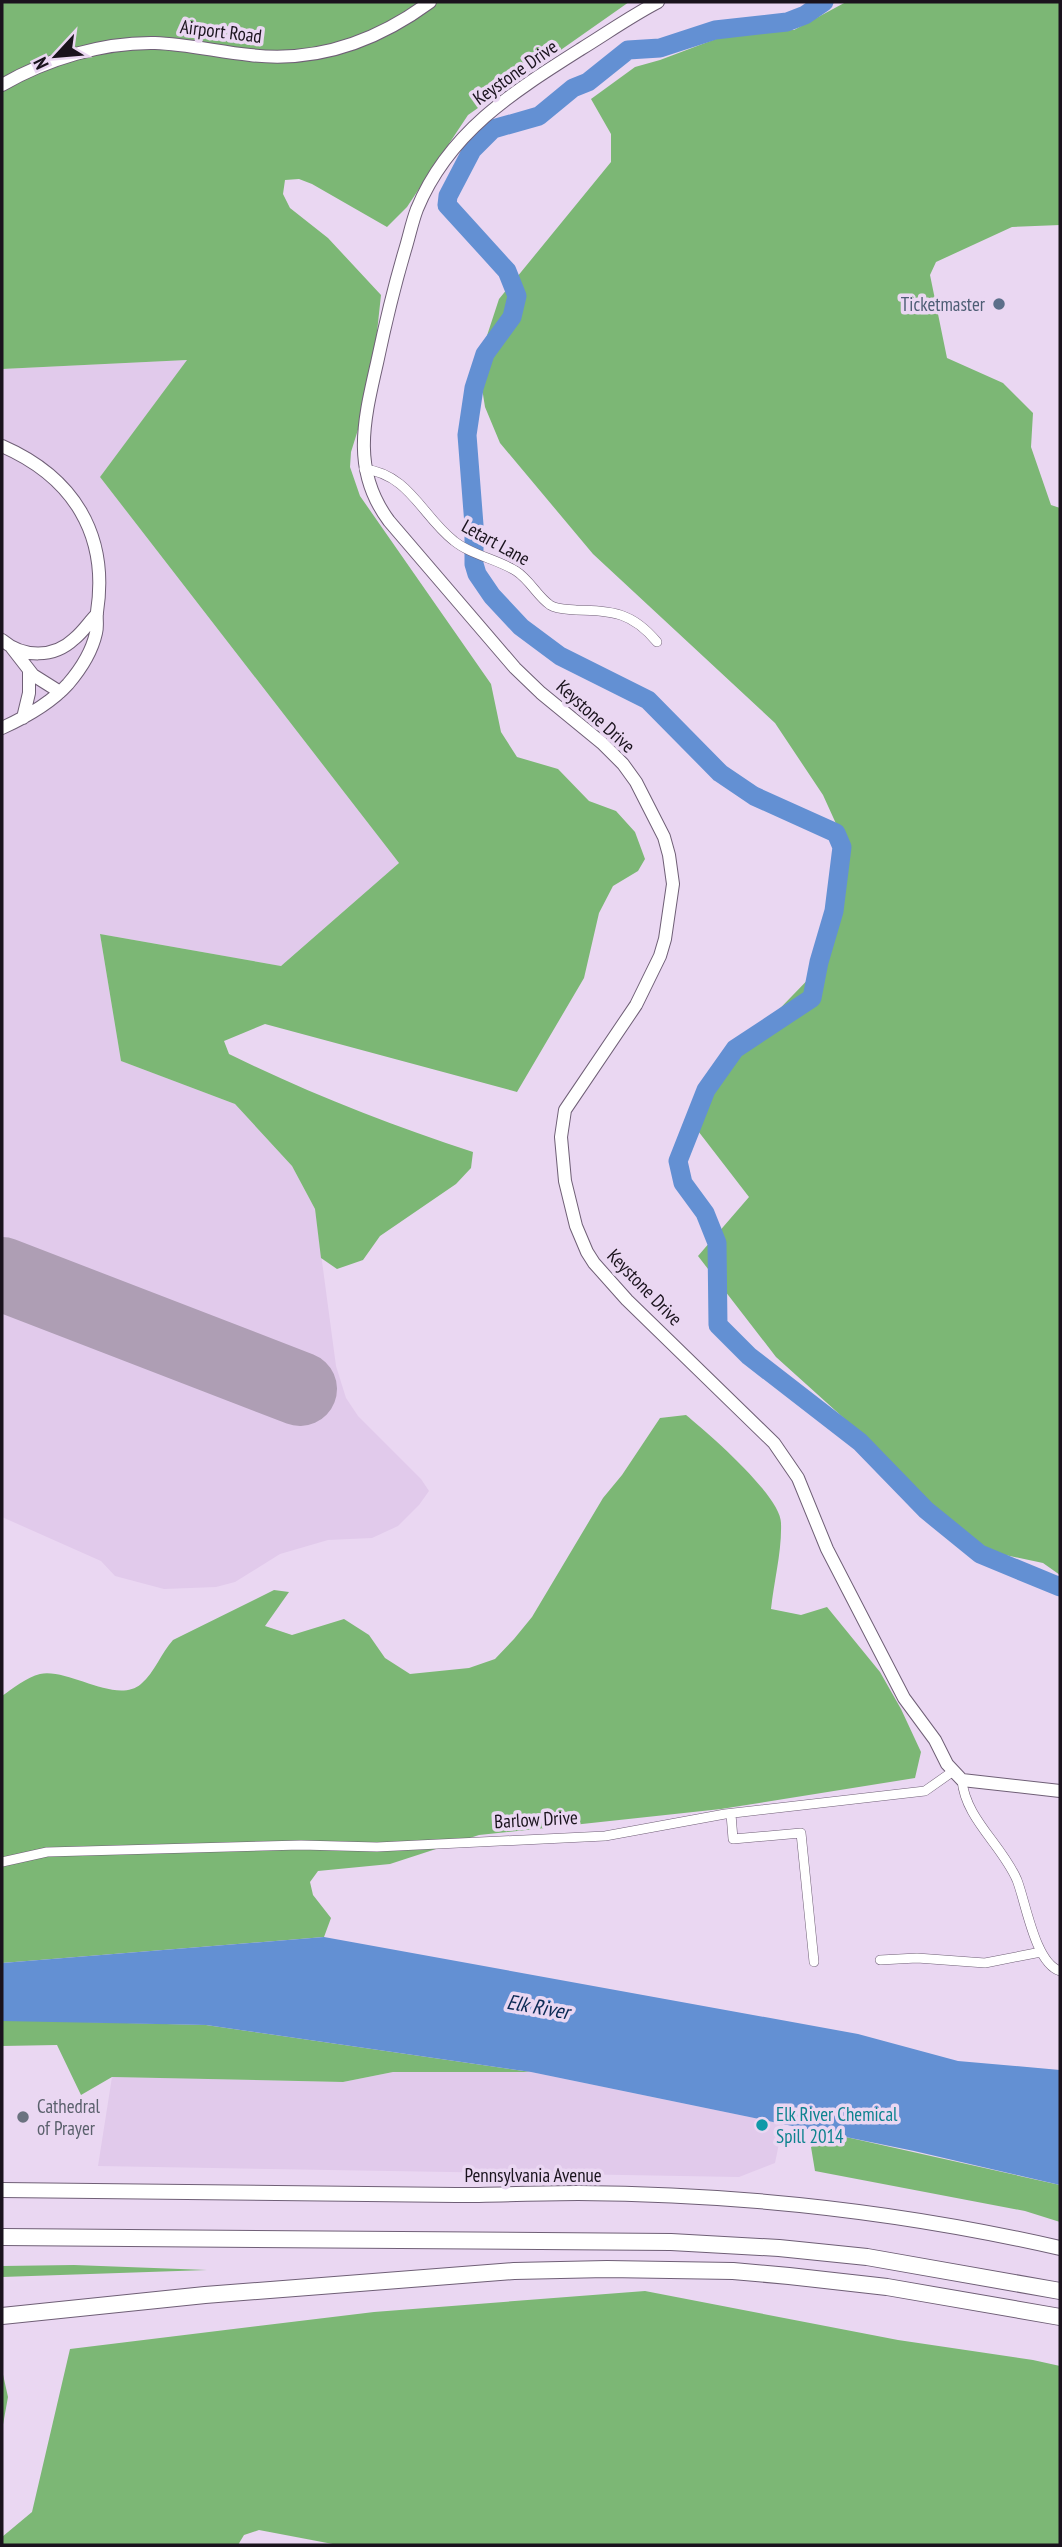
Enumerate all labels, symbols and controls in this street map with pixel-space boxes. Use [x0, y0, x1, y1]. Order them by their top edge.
street label: Airport Road [179, 14, 263, 48]
north arrow [21, 21, 91, 91]
street label: Keystone Drive [468, 34, 562, 110]
text: N [28, 54, 54, 73]
place label: Ticketmaster [901, 292, 986, 316]
marker: Ticketmaster [991, 296, 1007, 312]
street label: Letart Lane [458, 514, 534, 571]
street label: Keystone Drive [552, 674, 640, 758]
street label: Keystone Drive [602, 1244, 688, 1331]
street label: Barlow Drive [494, 1805, 579, 1833]
water label: Elk River [505, 1988, 575, 2026]
place label: Cathedral of Prayer [37, 2094, 101, 2140]
place label: Elk River Chemical Spill 2014 [776, 2102, 898, 2148]
marker: Cathedral of Prayer [15, 2109, 31, 2125]
marker: Elk River Chemical Spill 2014 [754, 2117, 770, 2133]
street label: Pennsylvania Avenue [464, 2163, 602, 2187]

